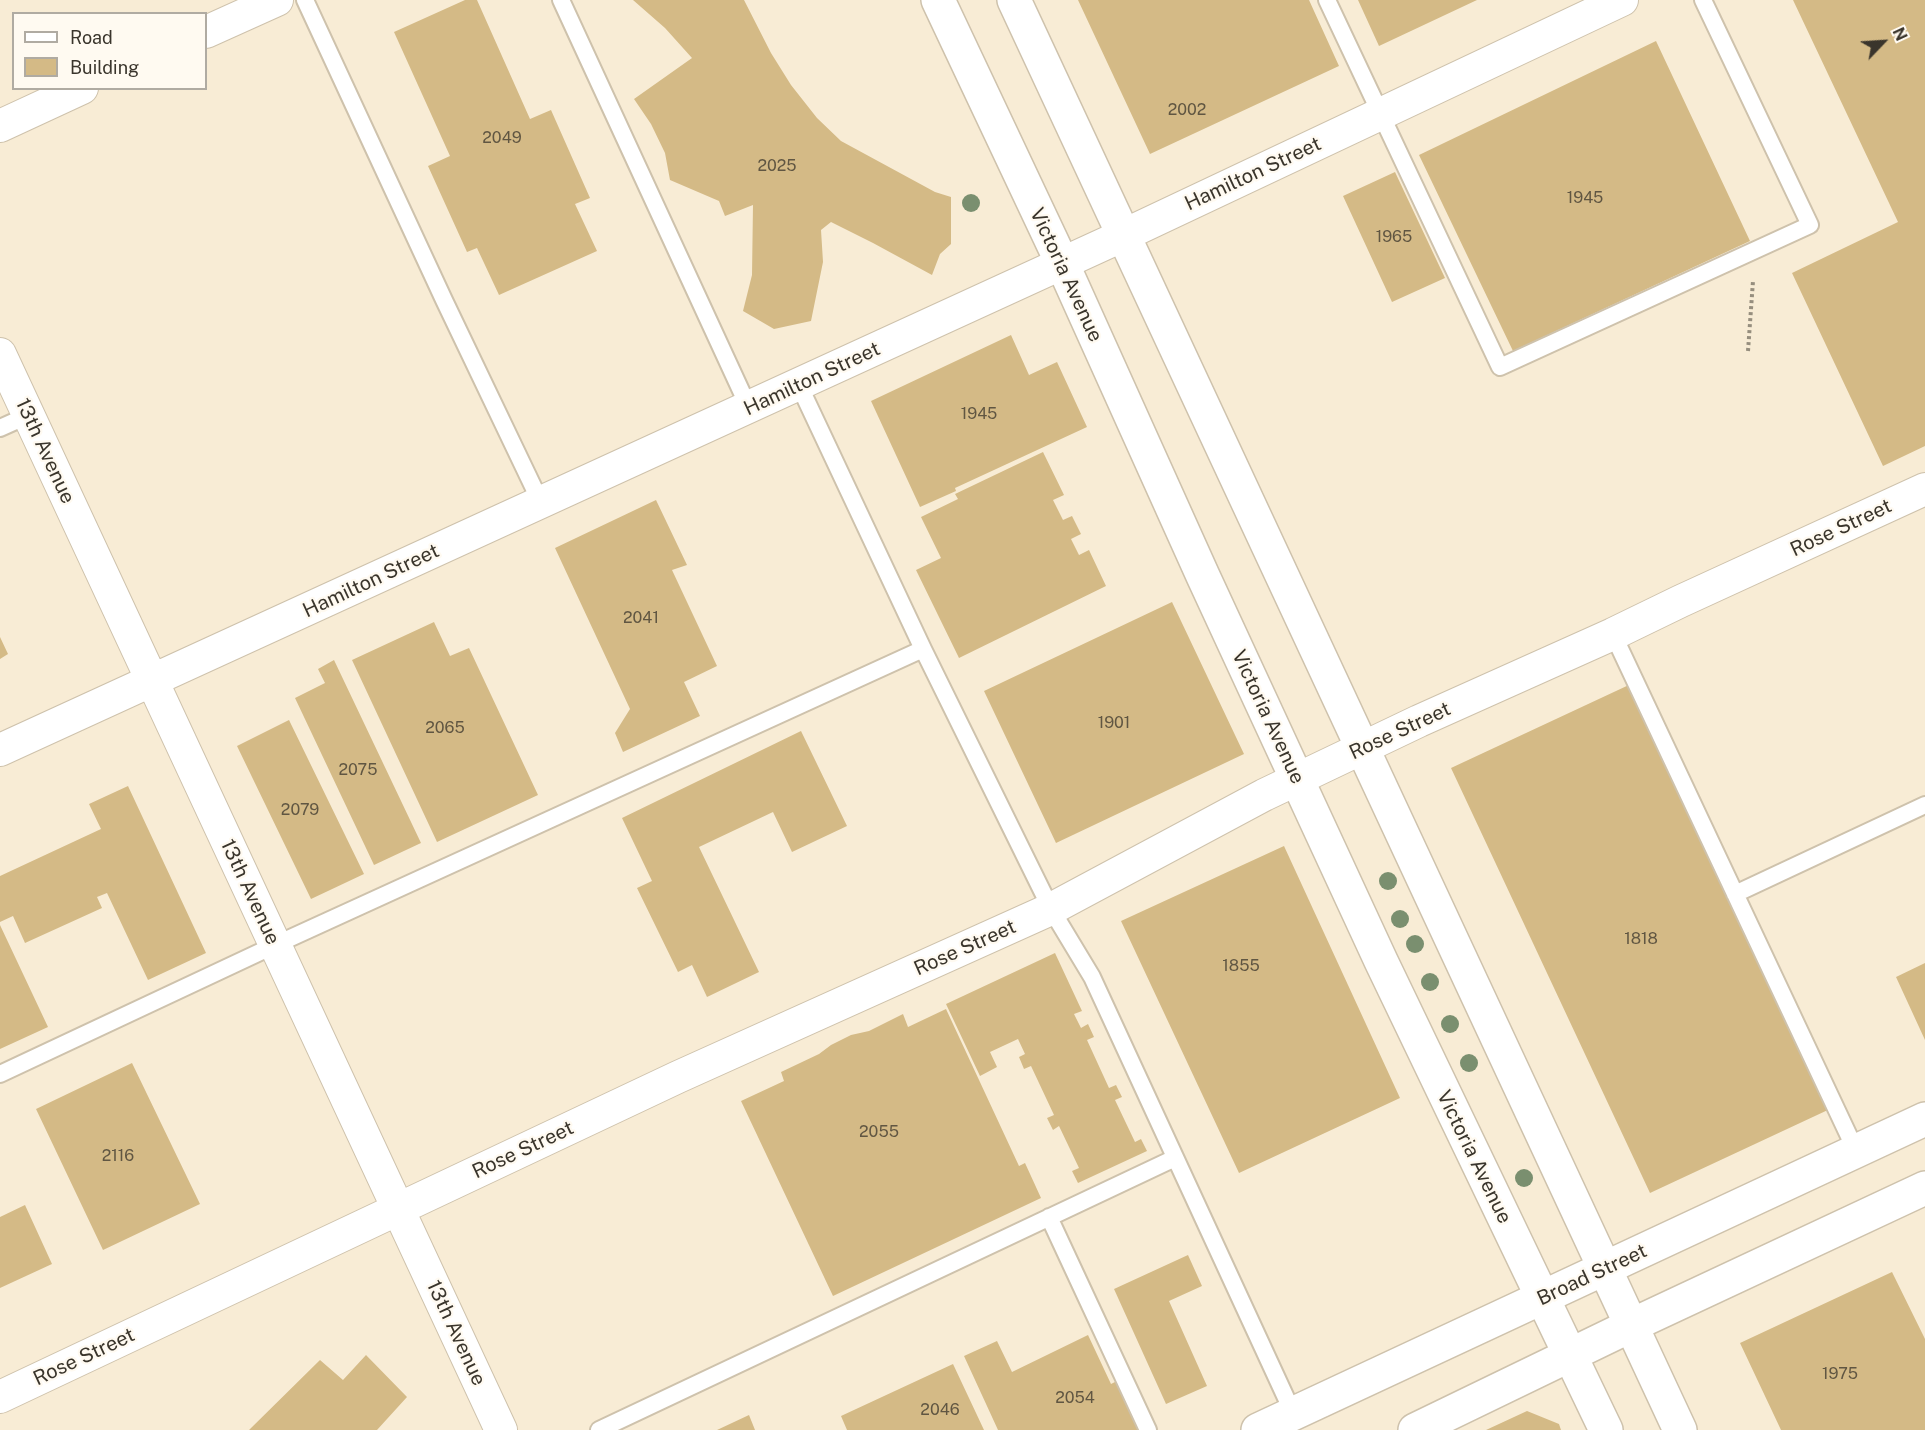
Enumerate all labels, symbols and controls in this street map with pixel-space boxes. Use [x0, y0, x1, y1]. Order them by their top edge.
legend [12, 12, 207, 90]
north arrow [1853, 12, 1913, 72]
text: N [1889, 24, 1911, 44]
text: Road [70, 27, 113, 48]
text: Building [70, 57, 139, 78]
house number: 2002 [1168, 100, 1206, 120]
house number: 2049 [482, 128, 522, 148]
street label: Hamilton Street [1181, 132, 1325, 216]
house number: 2025 [757, 156, 797, 176]
house number: 1945 [1567, 188, 1603, 208]
street label: Victoria Avenue [1024, 204, 1108, 346]
house number: 1965 [1376, 227, 1412, 247]
street label: Hamilton Street [740, 337, 884, 421]
street label: 13th Avenue [10, 394, 80, 508]
house number: 1945 [961, 404, 997, 424]
street label: Rose Street [1786, 494, 1896, 562]
street label: Hamilton Street [299, 539, 443, 623]
house number: 2041 [623, 608, 659, 628]
street label: Victoria Avenue [1226, 646, 1310, 788]
street label: Rose Street [1345, 697, 1455, 765]
house number: 1901 [1098, 713, 1130, 733]
house number: 2065 [425, 718, 465, 738]
house number: 2075 [339, 760, 377, 780]
house number: 2079 [281, 800, 319, 820]
street label: 13th Avenue [215, 835, 285, 949]
street label: Rose Street [910, 915, 1020, 981]
house number: 1818 [1624, 929, 1658, 949]
house number: 1855 [1222, 956, 1260, 976]
street label: Victoria Avenue [1431, 1087, 1517, 1227]
street label: Rose Street [468, 1116, 578, 1184]
house number: 2055 [859, 1122, 899, 1142]
house number: 2116 [102, 1146, 134, 1166]
street label: Broad Street [1533, 1239, 1651, 1311]
street label: 13th Avenue [421, 1276, 491, 1390]
street label: Rose Street [29, 1323, 139, 1391]
house number: 1975 [1822, 1364, 1858, 1384]
house number: 2054 [1055, 1388, 1095, 1408]
house number: 2046 [920, 1400, 960, 1420]

